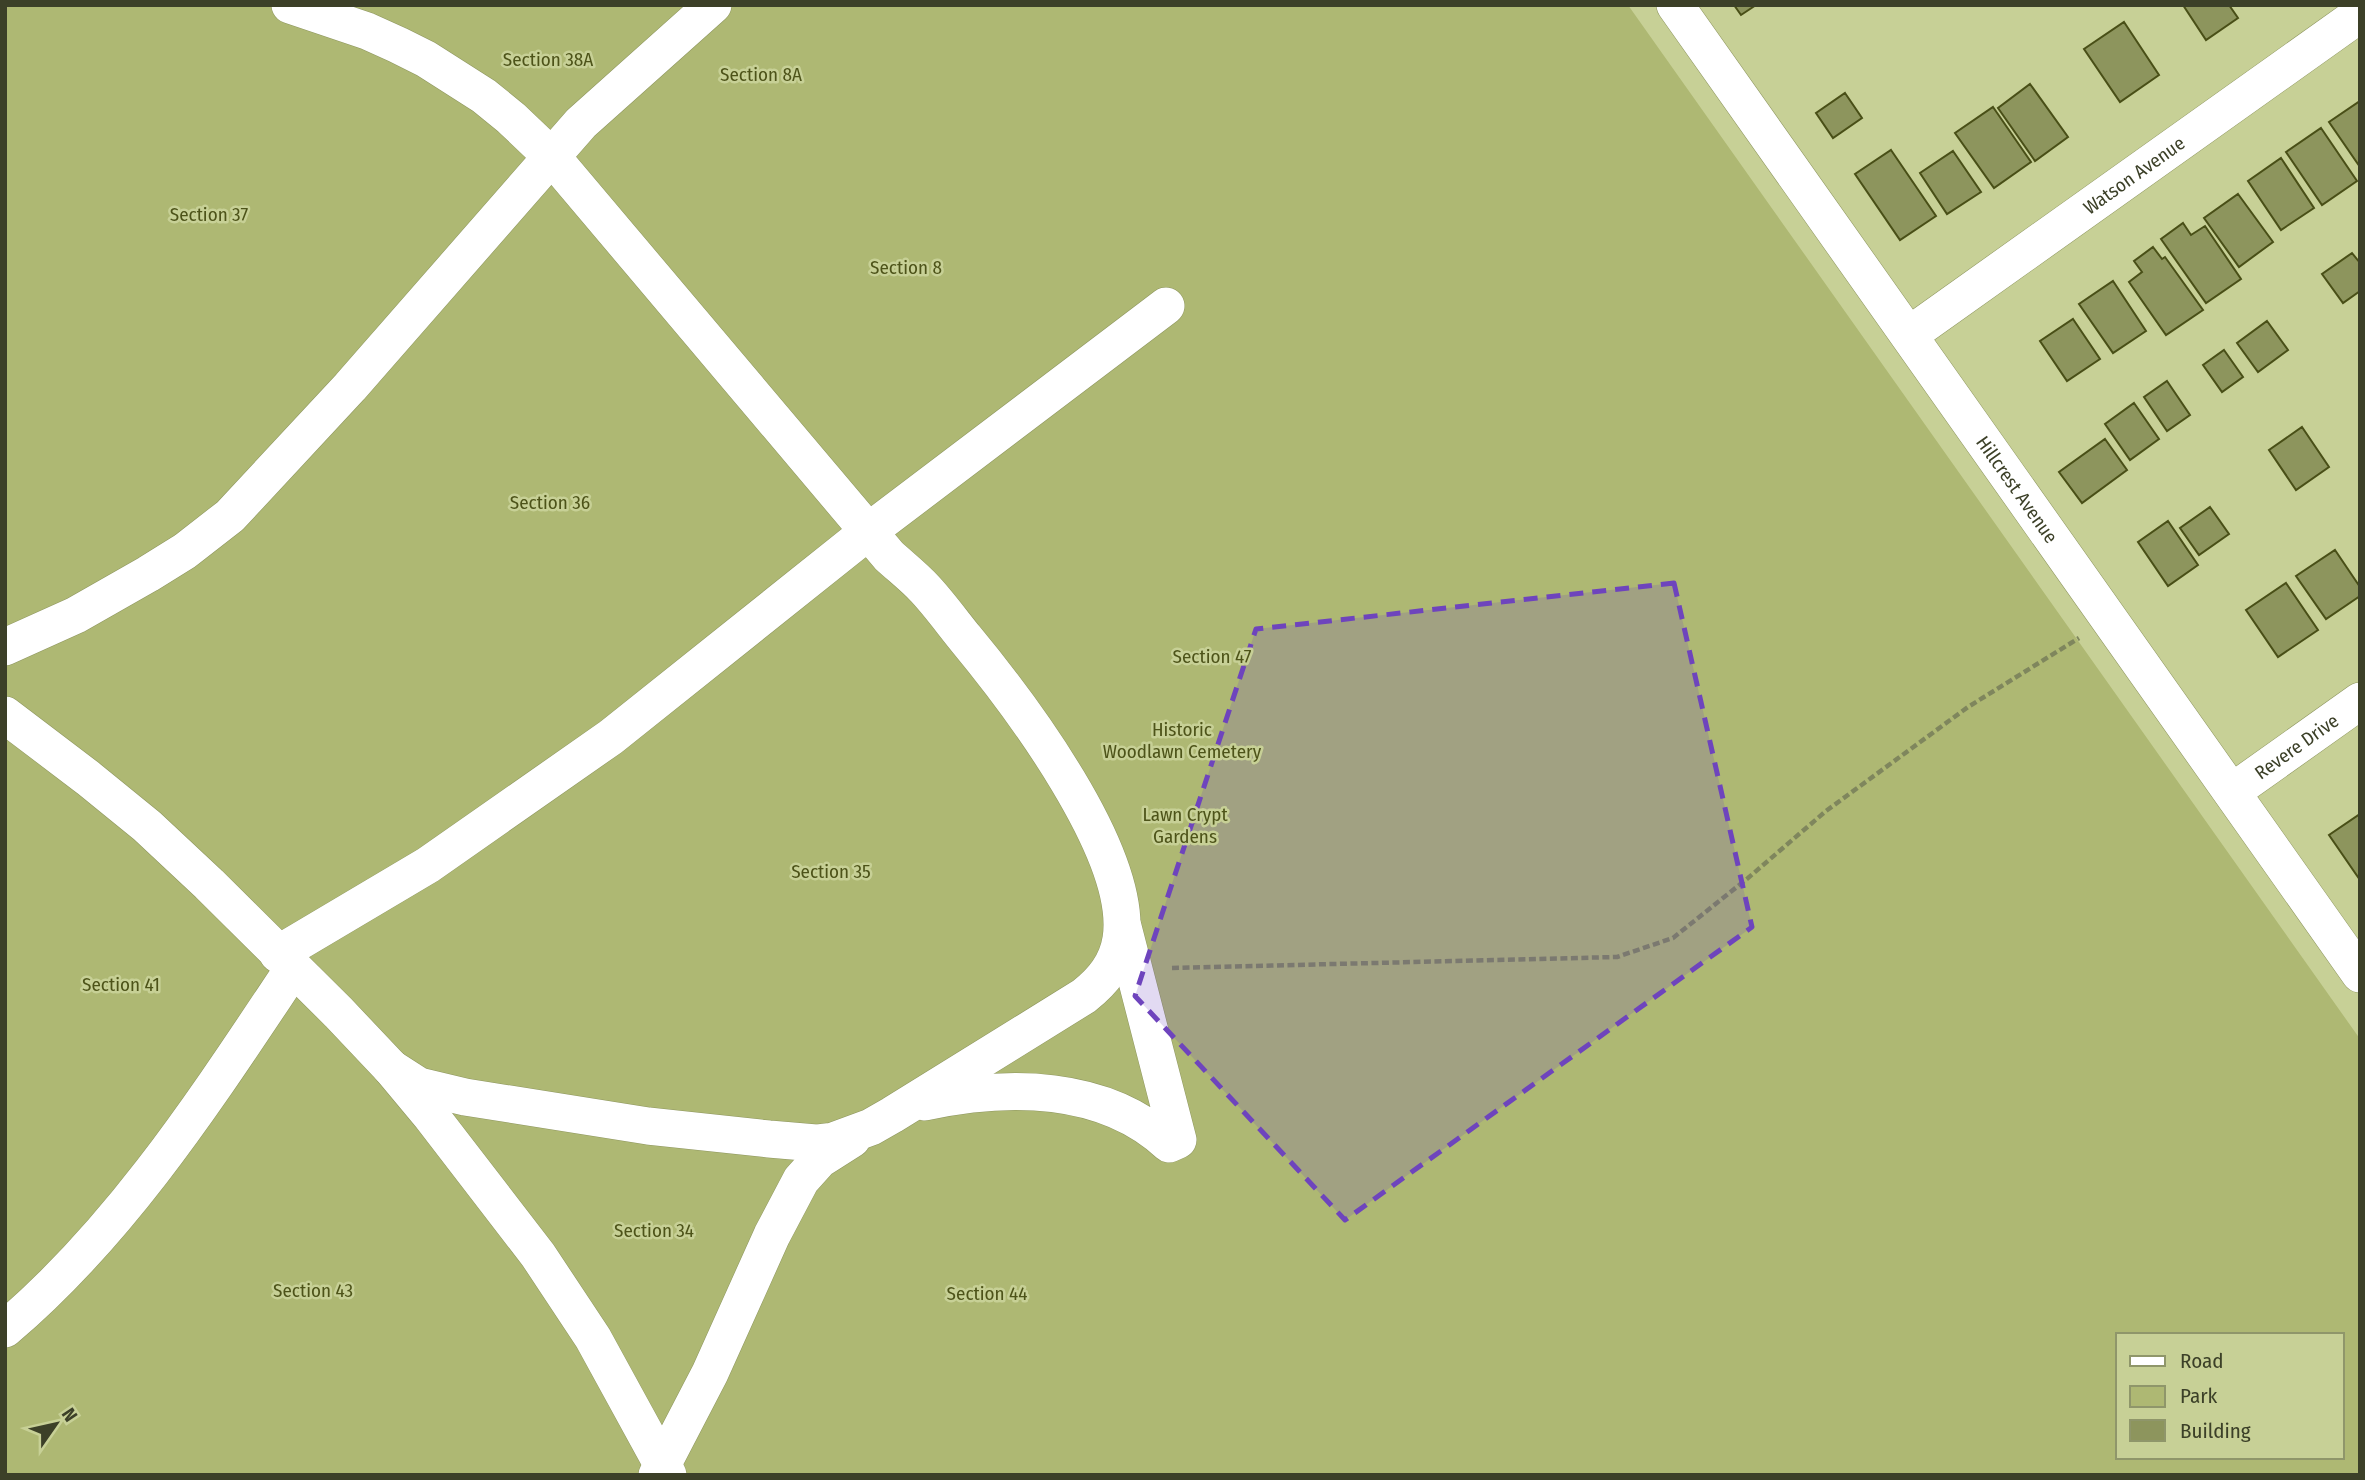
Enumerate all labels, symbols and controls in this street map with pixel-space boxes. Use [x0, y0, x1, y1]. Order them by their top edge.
park label: Section 38A [503, 48, 593, 71]
park label: Section 8A [720, 63, 802, 86]
street label: Watson Avenue [2079, 132, 2189, 219]
park label: Section 37 [170, 203, 249, 226]
park label: Section 8 [870, 256, 942, 279]
street label: Hillcrest Avenue [1971, 431, 2063, 548]
park label: Section 36 [510, 491, 590, 514]
park label: Section 47 [1173, 645, 1252, 668]
street label: Revere Drive [2250, 709, 2343, 784]
park label: Historic Woodlawn Cemetery [1103, 718, 1262, 763]
park label: Lawn Crypt Gardens [1142, 803, 1228, 848]
park label: Section 35 [791, 860, 871, 883]
park label: Section 41 [82, 973, 160, 996]
park label: Section 34 [614, 1219, 694, 1242]
park label: Section 43 [273, 1279, 353, 1302]
park label: Section 44 [947, 1282, 1027, 1305]
legend [2116, 1333, 2344, 1459]
text: Road [2180, 1348, 2224, 1374]
text: Park [2180, 1383, 2218, 1409]
north arrow [21, 1389, 91, 1459]
text: N [57, 1404, 82, 1426]
text: Building [2180, 1418, 2251, 1444]

